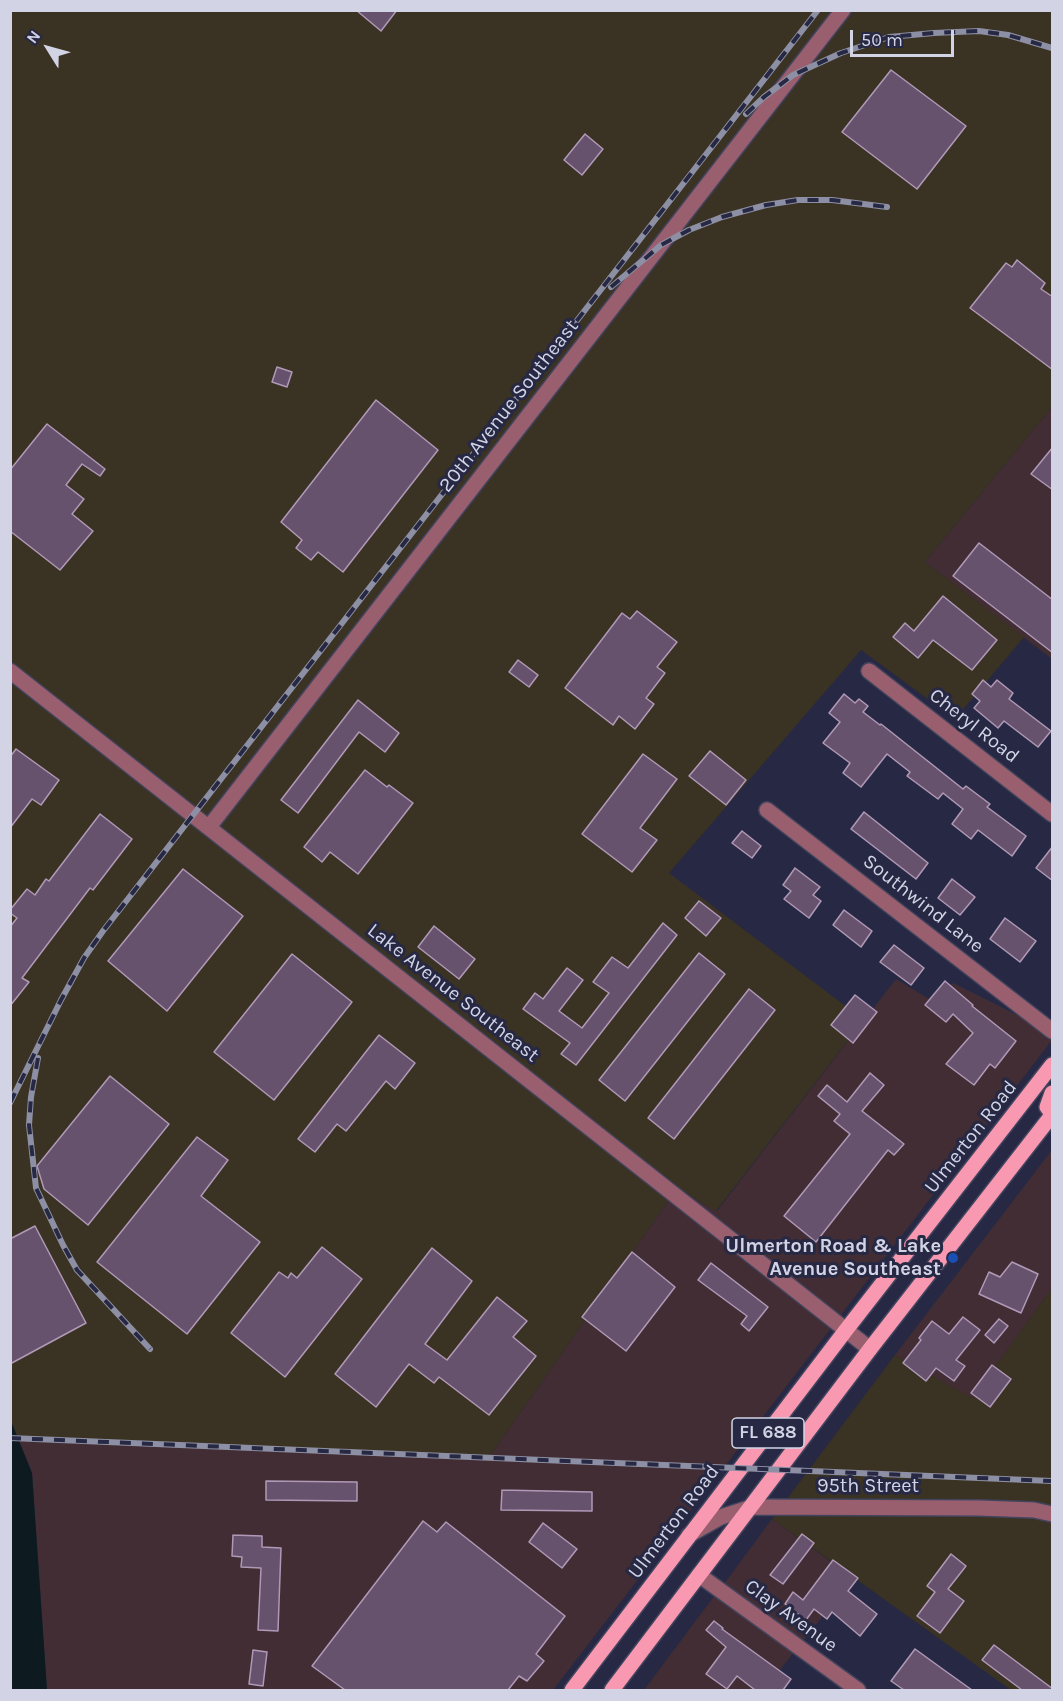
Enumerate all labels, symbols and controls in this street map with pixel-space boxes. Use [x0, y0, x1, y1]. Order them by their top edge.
north arrow [18, 18, 78, 78]
scale bar [853, 18, 956, 56]
text: N [22, 27, 44, 47]
text: 50 m [861, 29, 903, 51]
street label: 20th Avenue Southeast [434, 315, 584, 497]
street label: Cheryl Road [924, 683, 1024, 769]
street label: Southwind Lane [858, 849, 988, 959]
street label: Lake Avenue Southeast [362, 919, 544, 1067]
street label: Ulmerton Road [920, 1076, 1022, 1198]
place label: Ulmerton Road & Lake Avenue Southeast [725, 1234, 941, 1281]
marker: Ulmerton Road & Lake Avenue Southeast [946, 1251, 960, 1265]
road number: FL 688 [732, 1418, 804, 1448]
street label: Ulmerton Road [623, 1460, 725, 1584]
street label: 95th Street [817, 1474, 919, 1498]
street label: Clay Avenue [740, 1574, 842, 1658]

